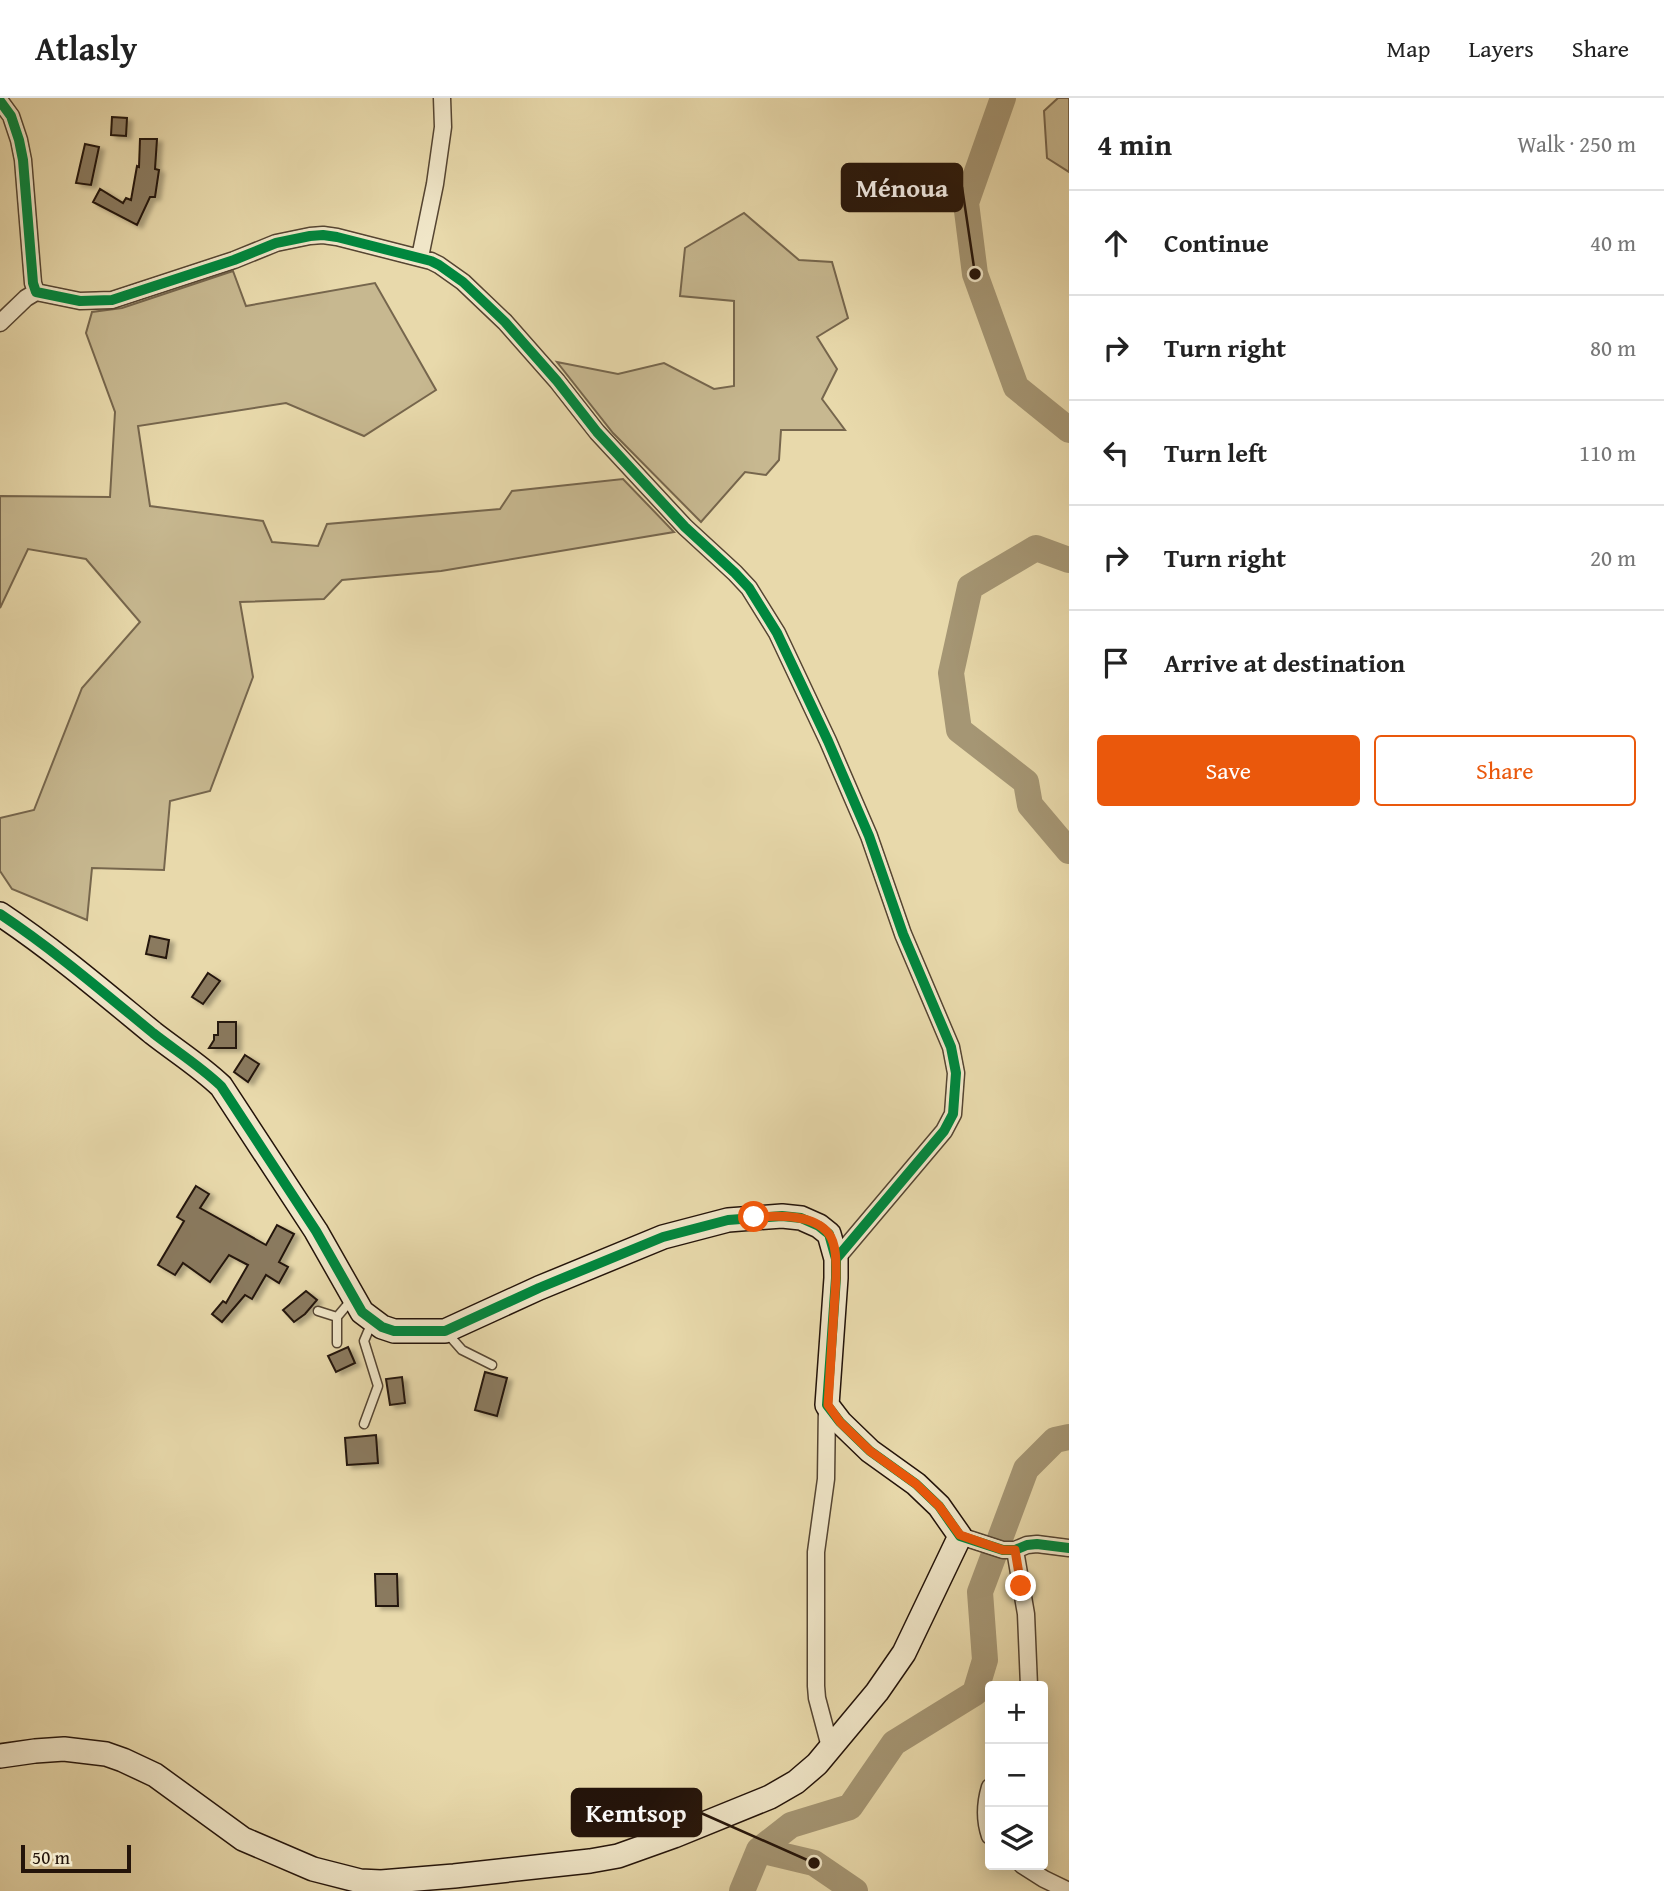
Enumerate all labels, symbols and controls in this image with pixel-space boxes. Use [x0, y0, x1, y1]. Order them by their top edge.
text: Atlasly [35, 24, 137, 72]
text: Map [1387, 31, 1430, 66]
text: Layers [1468, 31, 1534, 66]
text: Share [1572, 31, 1629, 66]
text: 4 min [1097, 122, 1172, 166]
text: Walk · 250 m [1517, 127, 1636, 160]
callout: Ménoua [842, 164, 962, 211]
text: Ménoua [856, 168, 949, 207]
text: Continue [1164, 223, 1269, 262]
icon: ahead [1097, 224, 1135, 262]
text: 40 m [1590, 226, 1636, 259]
text: Turn right [1164, 328, 1286, 367]
icon: right [1097, 329, 1135, 367]
text: 80 m [1590, 331, 1636, 364]
text: Turn left [1164, 433, 1267, 472]
icon: left [1097, 434, 1135, 472]
text: 110 m [1579, 436, 1636, 469]
text: Turn right [1164, 538, 1286, 577]
icon: right [1097, 539, 1135, 577]
text: 20 m [1590, 541, 1636, 574]
text: Arrive at destination [1164, 643, 1405, 682]
icon: arrive [1097, 644, 1135, 682]
button: Save [1097, 735, 1360, 806]
button: Share [1374, 735, 1636, 806]
route start [738, 1201, 769, 1232]
route end [1005, 1570, 1036, 1601]
map controls [985, 1681, 1048, 1870]
button: + [985, 1681, 1048, 1744]
button: − [985, 1744, 1048, 1807]
callout: Kemtsop [572, 1789, 701, 1836]
text: Kemtsop [585, 1793, 687, 1832]
button: layers [985, 1807, 1048, 1870]
scale bar [21, 1842, 131, 1874]
text: 50 m [32, 1843, 70, 1871]

